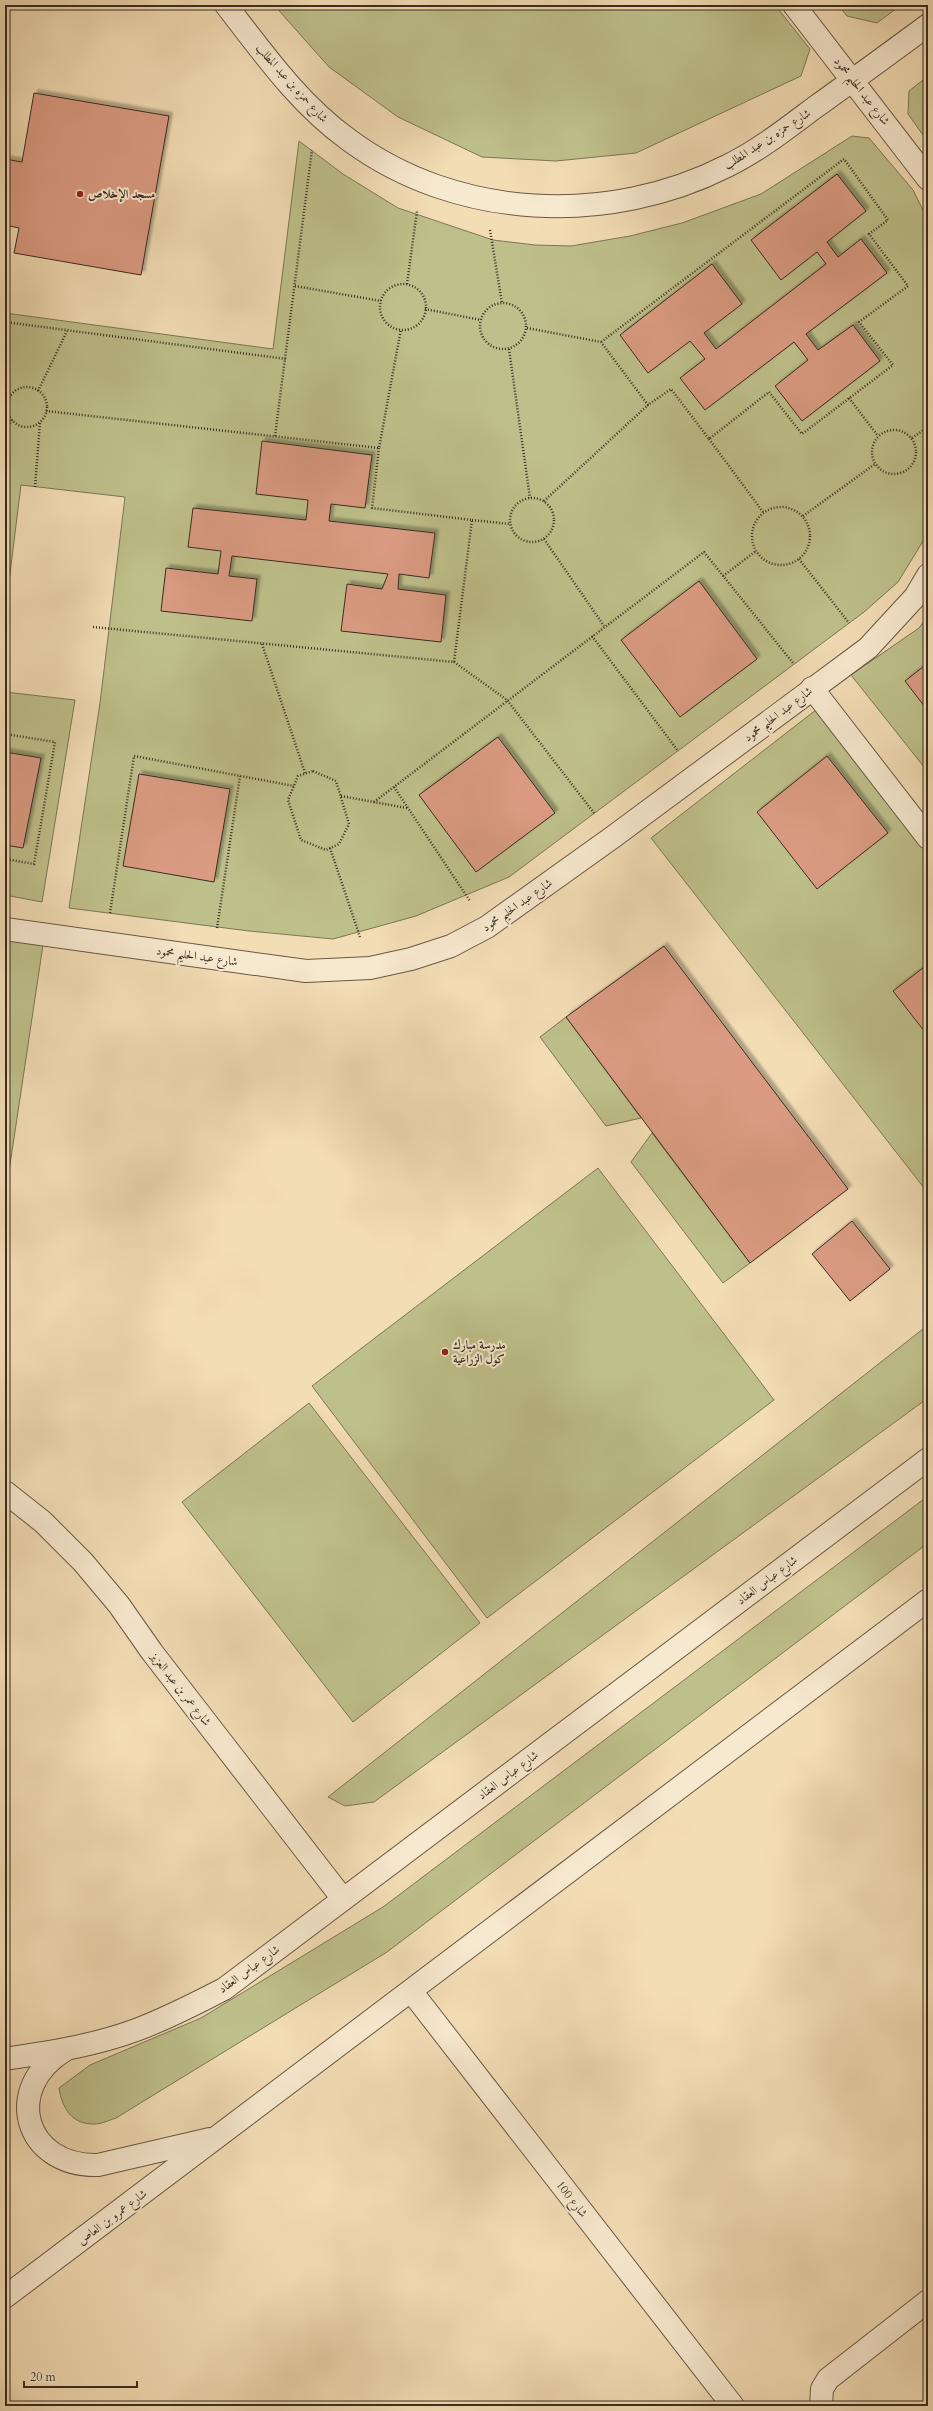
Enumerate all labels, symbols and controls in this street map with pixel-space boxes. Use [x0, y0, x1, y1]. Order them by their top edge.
street label: شارع حمزه بن عبد المطلب [250, 40, 332, 128]
street label: شارع عبد الحليم محمود [827, 54, 894, 131]
street label: شارع حمزه بن عبد المطلب [720, 105, 815, 176]
place label: مسجد الإخلاص [88, 186, 156, 203]
marker: مسجد الإخلاص [75, 189, 85, 199]
street label: شارع عبد الحليم محمود [740, 683, 818, 748]
street label: شارع عبد الحليم محمود [479, 875, 558, 938]
street label: شارع عبد الحليم محمود [155, 942, 239, 974]
place label: مدرسة مبارك كول الزراعية [453, 1337, 506, 1367]
marker: مدرسة مبارك كول الزراعية [440, 1347, 450, 1357]
street label: شارع عباس العقاد [733, 1552, 803, 1611]
street label: شارع عمر بن عبد العزيز [144, 1647, 215, 1731]
street label: شارع عباس العقاد [474, 1747, 544, 1806]
street label: شارع عباس العقاد [215, 1941, 285, 1999]
street label: شارع 100 [550, 2177, 592, 2223]
street label: شارع عمرو بن العاص [74, 2185, 152, 2251]
scale bar [24, 2363, 137, 2389]
text: 20 m [30, 2369, 57, 2385]

